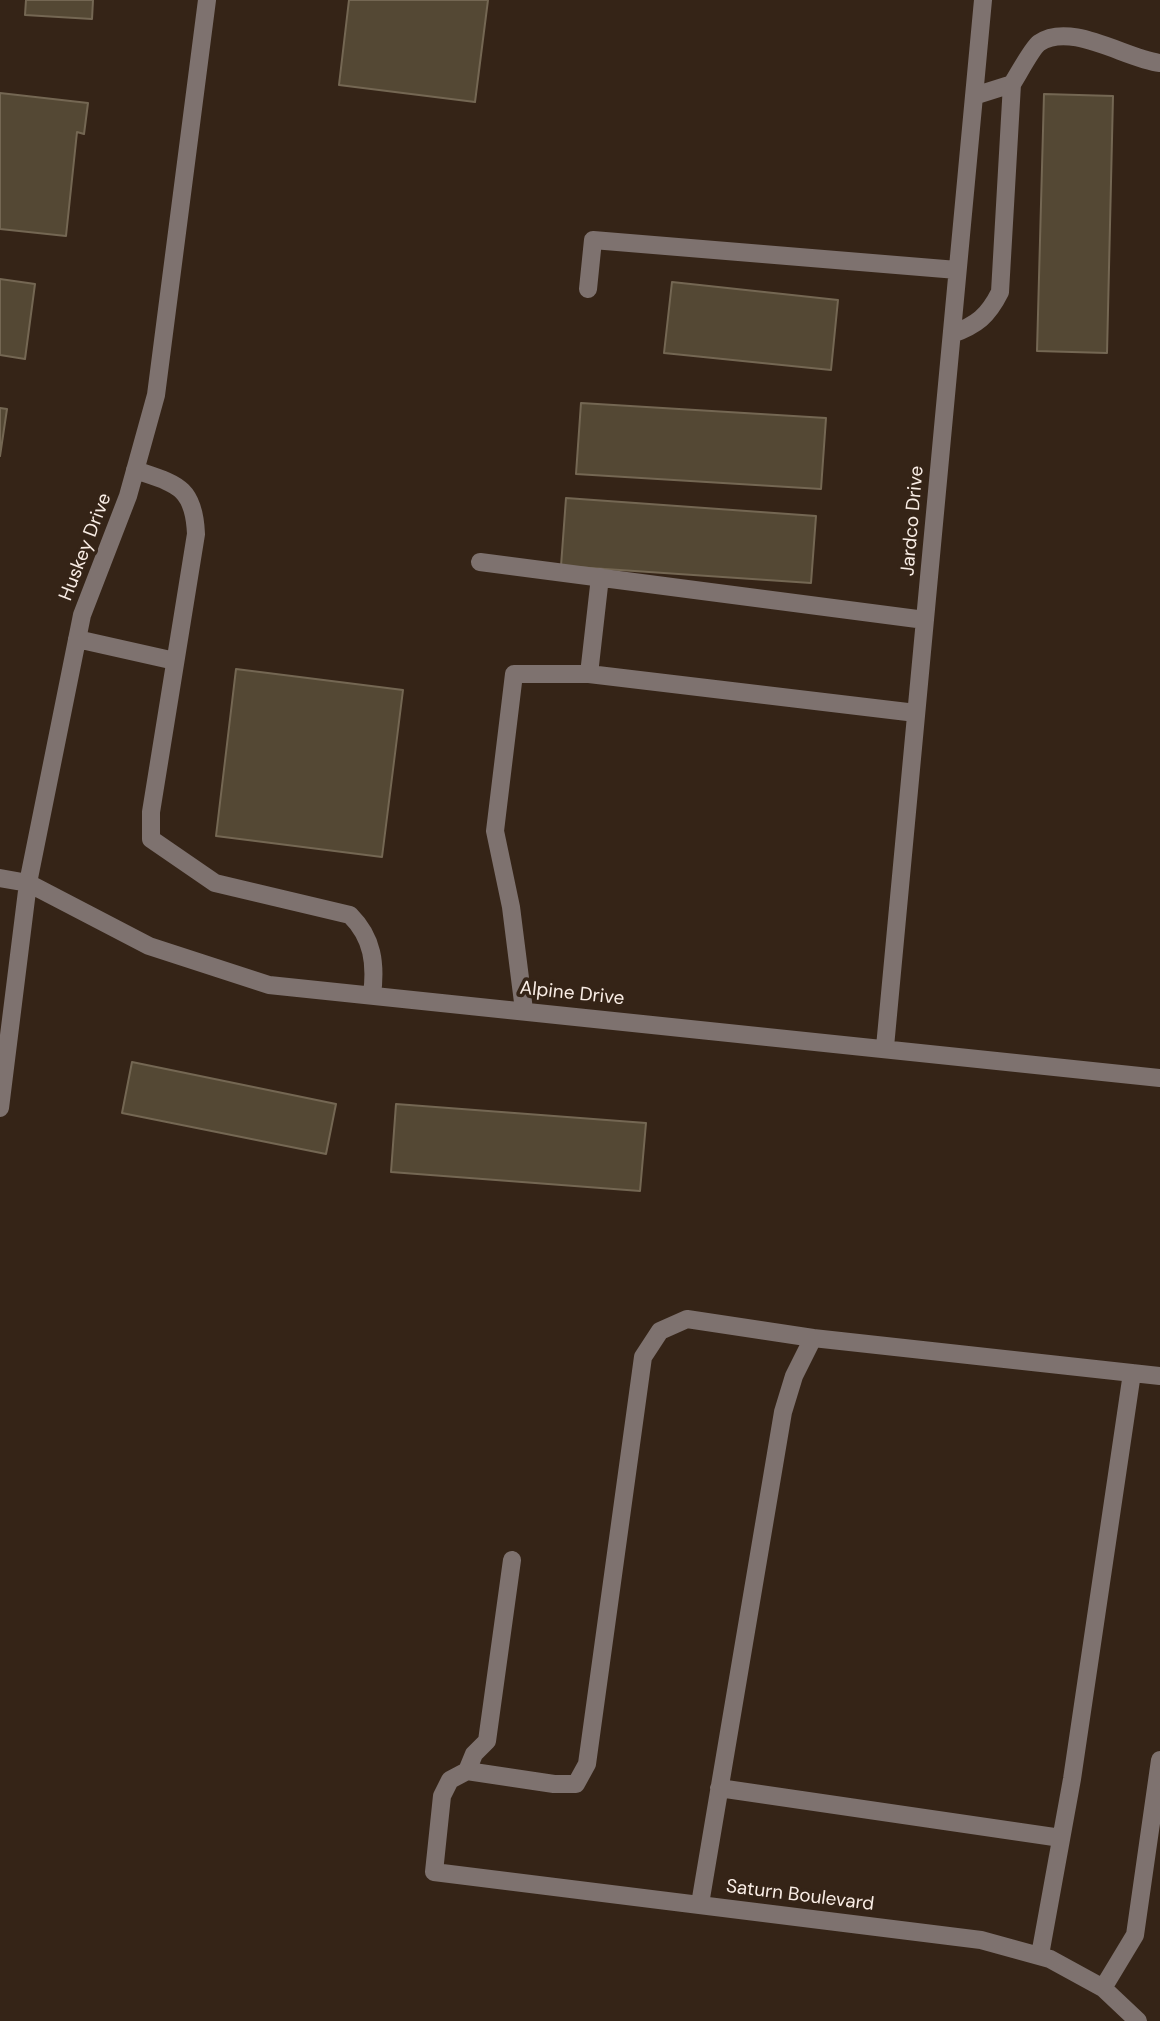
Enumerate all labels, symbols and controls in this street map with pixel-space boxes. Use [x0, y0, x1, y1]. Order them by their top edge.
street label: Jardco Drive [897, 465, 929, 577]
street label: Huskey Drive [55, 490, 117, 604]
street label: Alpine Drive [519, 977, 625, 1011]
street label: Saturn Boulevard [725, 1876, 875, 1916]

